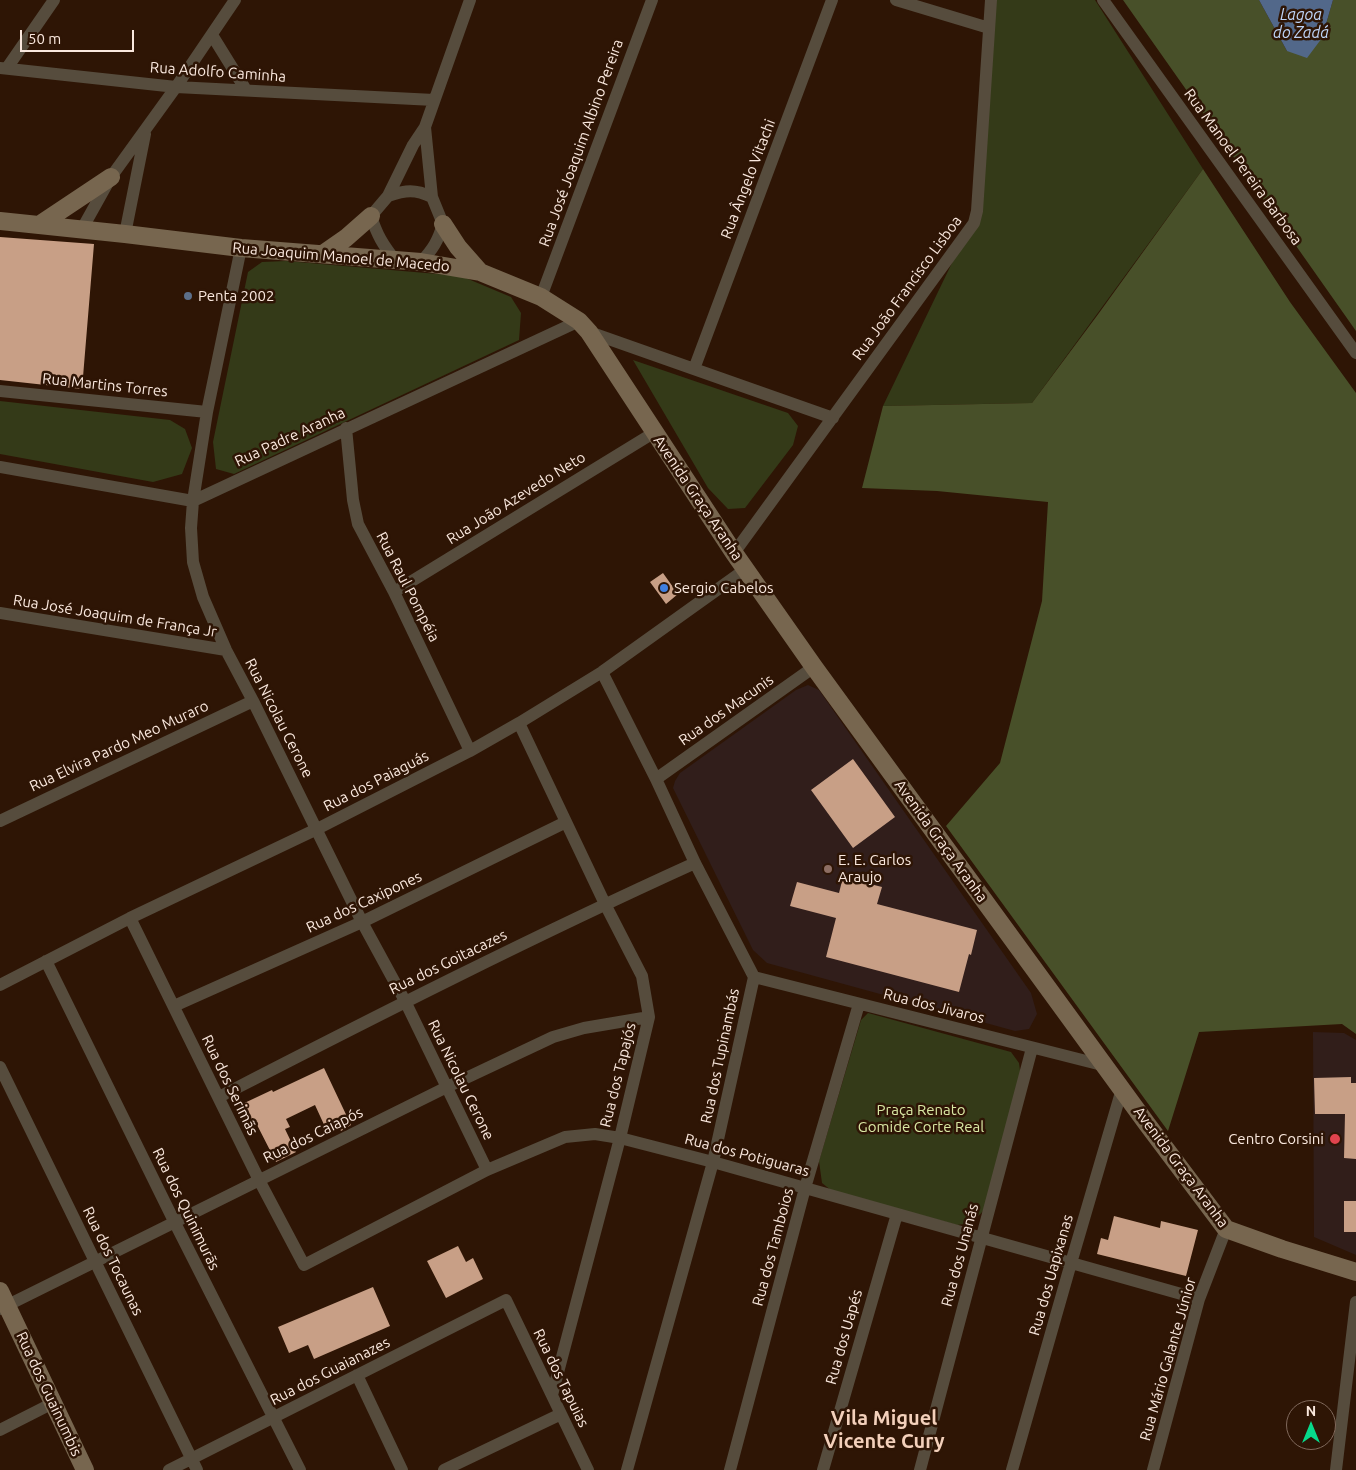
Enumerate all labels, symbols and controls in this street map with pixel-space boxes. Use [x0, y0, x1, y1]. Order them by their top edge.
water label: Lagoa do Zadá [1273, 5, 1329, 43]
scale bar [22, 20, 136, 52]
text: 50 m [28, 30, 61, 47]
street label: Rua José Joaquim Albino Pereira [535, 37, 627, 249]
street label: Rua Adolfo Caminha [149, 58, 287, 86]
street label: Rua Manoel Pereira Barbosa [1180, 85, 1306, 249]
street label: Rua Ângelo Vitachi [717, 117, 779, 241]
street label: Rua João Francisco Lisboa [849, 212, 965, 364]
street label: Rua Joaquim Manoel de Macedo [232, 239, 450, 275]
place label: Penta 2002 [198, 287, 274, 305]
marker: Penta 2002 [182, 290, 194, 302]
street label: Rua Martins Torres [41, 369, 169, 401]
street label: Rua Padre Aranha [232, 404, 348, 470]
street label: Avenida Graça Aranha [650, 432, 746, 564]
street label: Rua João Azevedo Neto [443, 448, 589, 548]
street label: Rua Raul Pompéia [373, 529, 443, 645]
place label: Sergio Cabelos [674, 579, 773, 597]
marker: Sergio Cabelos [658, 582, 670, 594]
street label: Rua José Joaquim de França Jr [12, 591, 218, 641]
street label: Rua Nicolau Cerone [241, 655, 317, 781]
street label: Rua dos Macunis [675, 671, 777, 749]
street label: Rua Elvira Pardo Meo Muraro [27, 697, 211, 795]
street label: Rua dos Paiaguás [320, 747, 432, 815]
street label: Avenida Graça Aranha [891, 776, 991, 906]
place label: E. E. Carlos Araujo [838, 851, 911, 886]
marker: E. E. Carlos Araujo [822, 863, 834, 875]
street label: Rua dos Caxipones [303, 867, 425, 937]
street label: Rua dos Goitacazes [386, 926, 510, 998]
street label: Rua dos Jivaros [882, 985, 986, 1027]
street label: Rua dos Tupinambás [697, 987, 743, 1125]
street label: Rua Nicolau Cerone [424, 1017, 498, 1143]
street label: Rua dos Tapajós [596, 1021, 640, 1129]
street label: Rua dos Serimãs [198, 1032, 262, 1138]
park label: Praça Renato Gomide Corte Real [858, 1101, 984, 1136]
street label: Rua dos Caiapós [260, 1103, 366, 1167]
street label: Avenida Graça Aranha [1130, 1103, 1232, 1231]
street label: Rua dos Potiguaras [683, 1130, 811, 1180]
place label: Centro Corsini [1228, 1130, 1324, 1148]
marker: Centro Corsini [1328, 1132, 1342, 1146]
street label: Rua dos Quinimurãs [149, 1145, 223, 1273]
street label: Rua dos Tamboios [749, 1186, 797, 1308]
street label: Rua dos Unanás [938, 1202, 982, 1308]
street label: Rua dos Tocaunas [79, 1204, 147, 1318]
street label: Rua dos Uapixanas [1025, 1212, 1077, 1338]
street label: Rua Mário Galante Júnior [1136, 1275, 1200, 1443]
street label: Rua dos Uapés [822, 1287, 866, 1387]
street label: Rua dos Tapuias [529, 1326, 593, 1430]
street label: Rua dos Guainumbis [12, 1329, 86, 1459]
street label: Rua dos Guaianazes [267, 1333, 393, 1409]
north arrow [1286, 1400, 1336, 1450]
text: N [1306, 1403, 1316, 1419]
district label: Vila Miguel Vicente Cury [823, 1406, 945, 1453]

